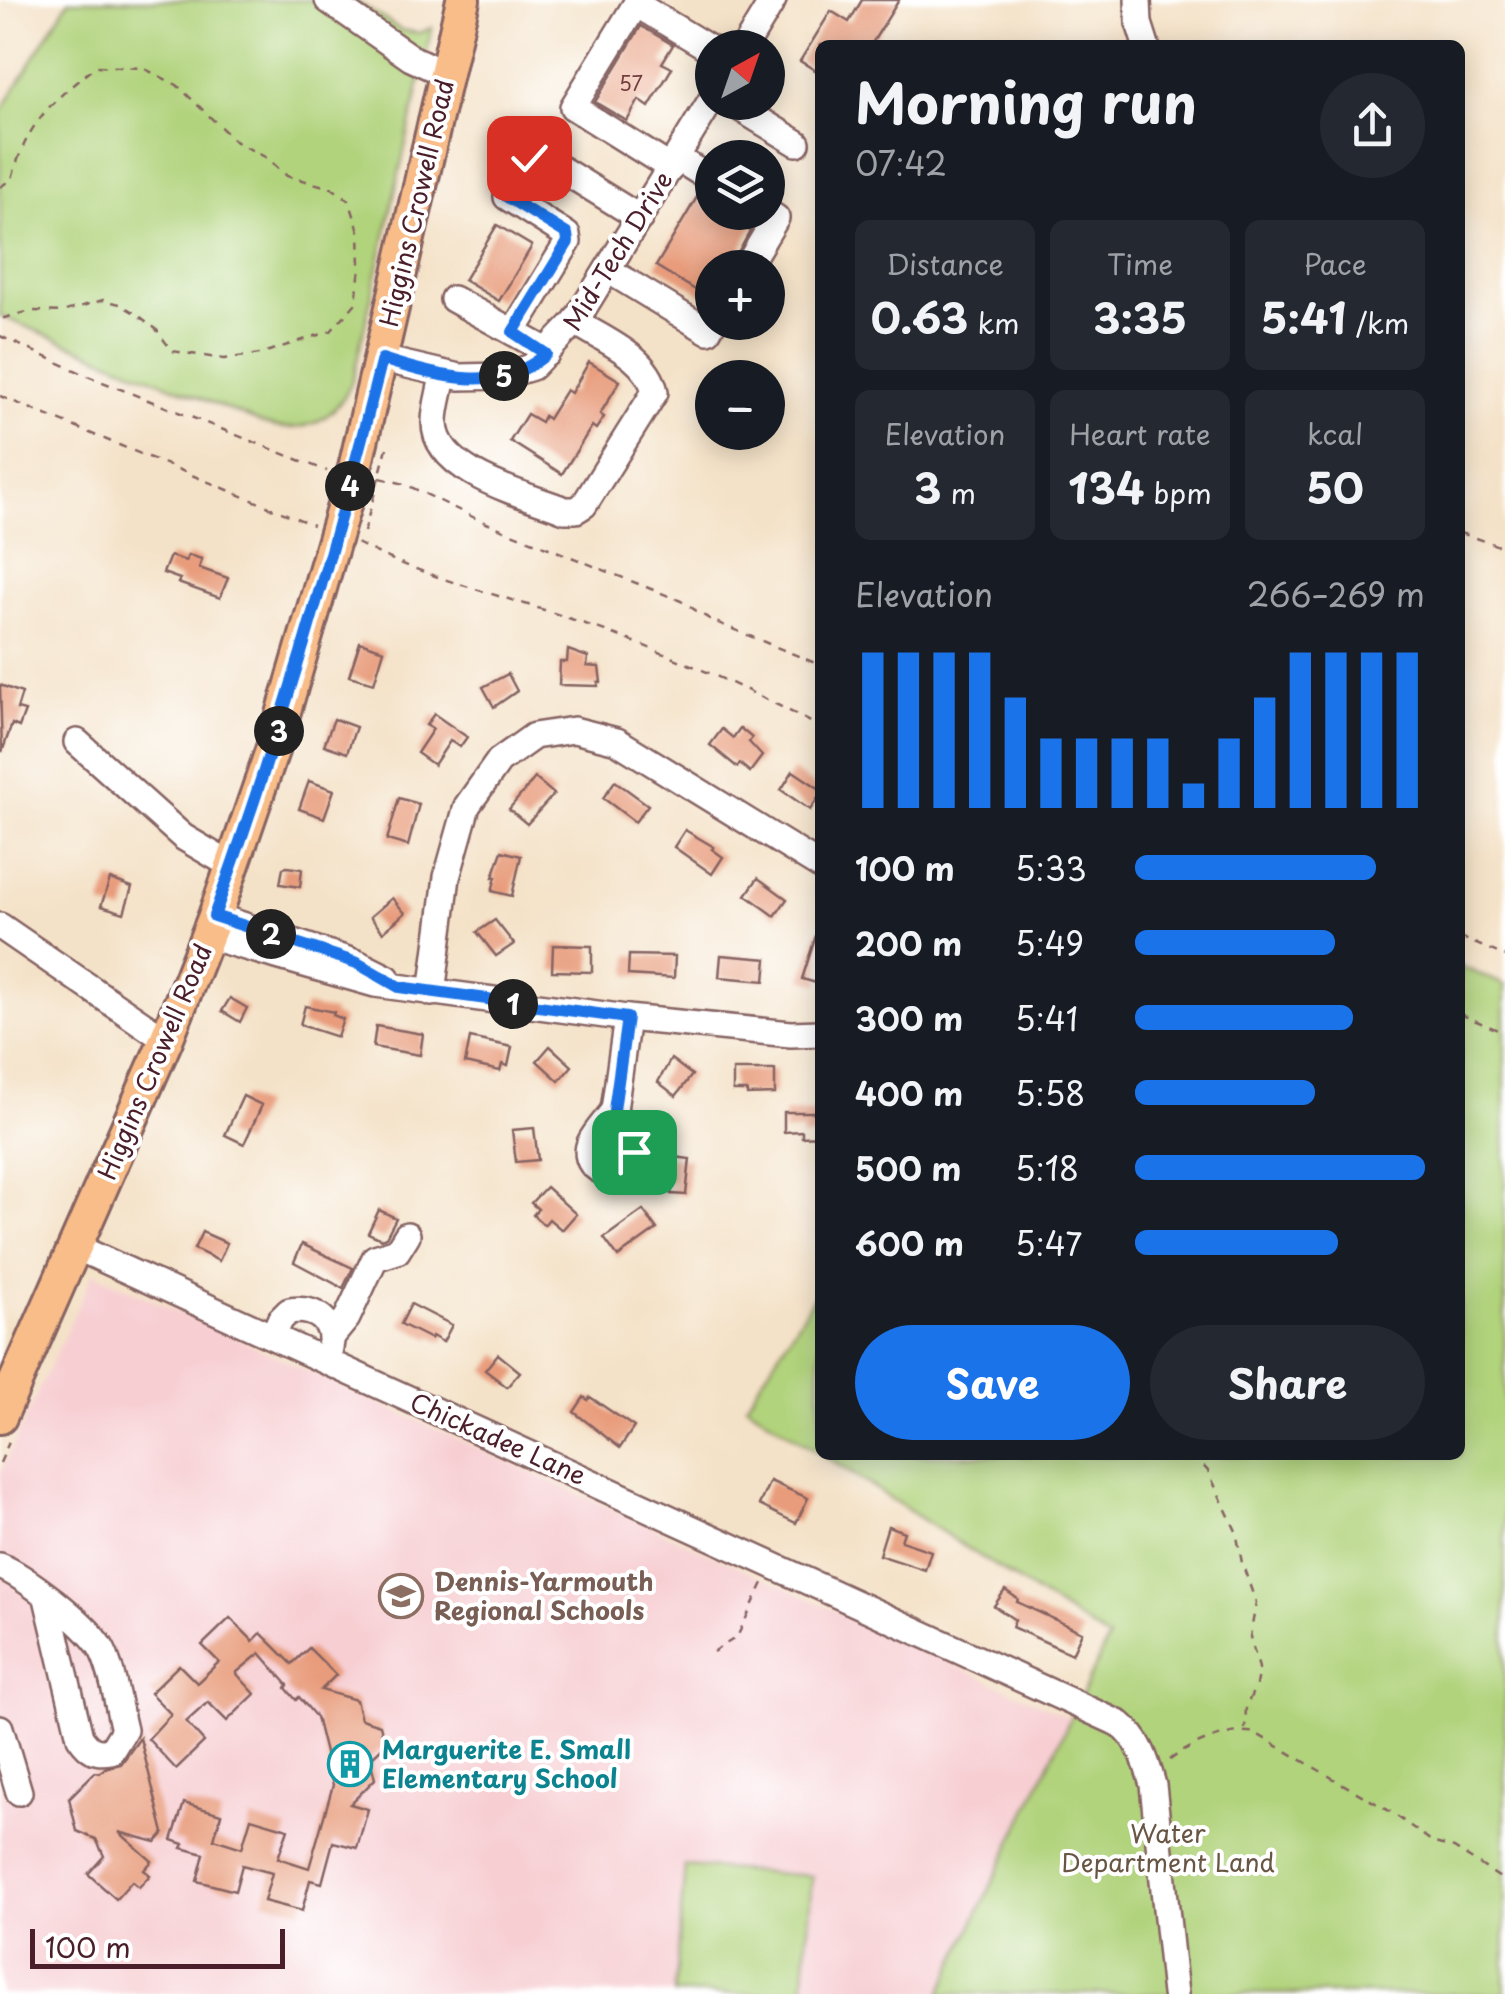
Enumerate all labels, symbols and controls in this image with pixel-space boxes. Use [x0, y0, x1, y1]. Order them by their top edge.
north arrow [695, 30, 785, 120]
map controls [695, 30, 785, 450]
text: Morning run [855, 60, 1197, 143]
house number: 57 [619, 68, 643, 98]
button: share [1320, 73, 1425, 178]
street label: Higgins Crowell Road [369, 75, 463, 330]
pin [487, 116, 572, 201]
icon: check [502, 131, 557, 186]
text: 07:42 [855, 139, 947, 187]
button: layers [695, 140, 785, 230]
street label: Mid-Tech Drive [553, 163, 681, 338]
text: Distance [886, 242, 1004, 285]
text: Time [1107, 242, 1173, 285]
text: Pace [1303, 242, 1367, 285]
button: + [695, 250, 785, 340]
text: 0.63 [870, 285, 968, 348]
text: 3:35 [1093, 285, 1187, 348]
text: 5:41 [1261, 285, 1347, 348]
text: km [968, 301, 1020, 344]
text: /km [1347, 301, 1409, 344]
pin: 5 [479, 351, 529, 401]
text: 5 [495, 354, 513, 397]
button: − [695, 360, 785, 450]
text: Elevation [885, 412, 1005, 455]
text: Heart rate [1069, 412, 1211, 455]
text: kcal [1307, 412, 1363, 455]
text: 3 [914, 455, 941, 518]
text: 134 [1068, 455, 1144, 518]
text: 50 [1306, 455, 1364, 518]
pin: 4 [325, 461, 375, 511]
text: 4 [340, 464, 360, 507]
text: m [941, 471, 976, 514]
text: bpm [1144, 471, 1212, 514]
text: Elevation [855, 570, 993, 618]
text: 266–269 m [1247, 570, 1425, 618]
pin: 3 [254, 706, 304, 756]
text: 3 [270, 709, 288, 752]
text: 100 m [855, 844, 955, 892]
text: 5:33 [1015, 844, 1087, 892]
pin: 2 [246, 909, 296, 959]
text: 2 [261, 912, 281, 955]
text: 200 m [855, 919, 962, 967]
text: 5:49 [1015, 919, 1084, 967]
street label: Higgins Crowell Road [87, 938, 221, 1185]
pin: 1 [488, 979, 538, 1029]
text: 1 [506, 982, 520, 1025]
text: 300 m [855, 994, 963, 1042]
text: 5:41 [1015, 994, 1078, 1042]
text: 400 m [855, 1069, 963, 1117]
text: 5:58 [1015, 1069, 1085, 1117]
pin [592, 1110, 677, 1195]
icon: arrive [607, 1125, 662, 1180]
text: 500 m [855, 1144, 961, 1192]
text: 5:18 [1015, 1144, 1079, 1192]
text: 600 m [855, 1219, 964, 1267]
text: 5:47 [1015, 1219, 1082, 1267]
button: Save [855, 1325, 1130, 1440]
button: Share [1150, 1325, 1425, 1440]
street label: Chickadee Lane [404, 1382, 593, 1494]
place label: Dennis-Yarmouth Regional Schools [434, 1562, 654, 1629]
school or university icon: Dennis-Yarmouth Regional Schools [378, 1573, 424, 1619]
place label: Marguerite E. Small Elementary School [382, 1730, 631, 1797]
building icon: Marguerite E. Small Elementary School [327, 1741, 373, 1787]
park label: Water Department Land [1061, 1814, 1275, 1881]
scale bar [30, 1924, 285, 1968]
text: 100 m [45, 1925, 131, 1968]

